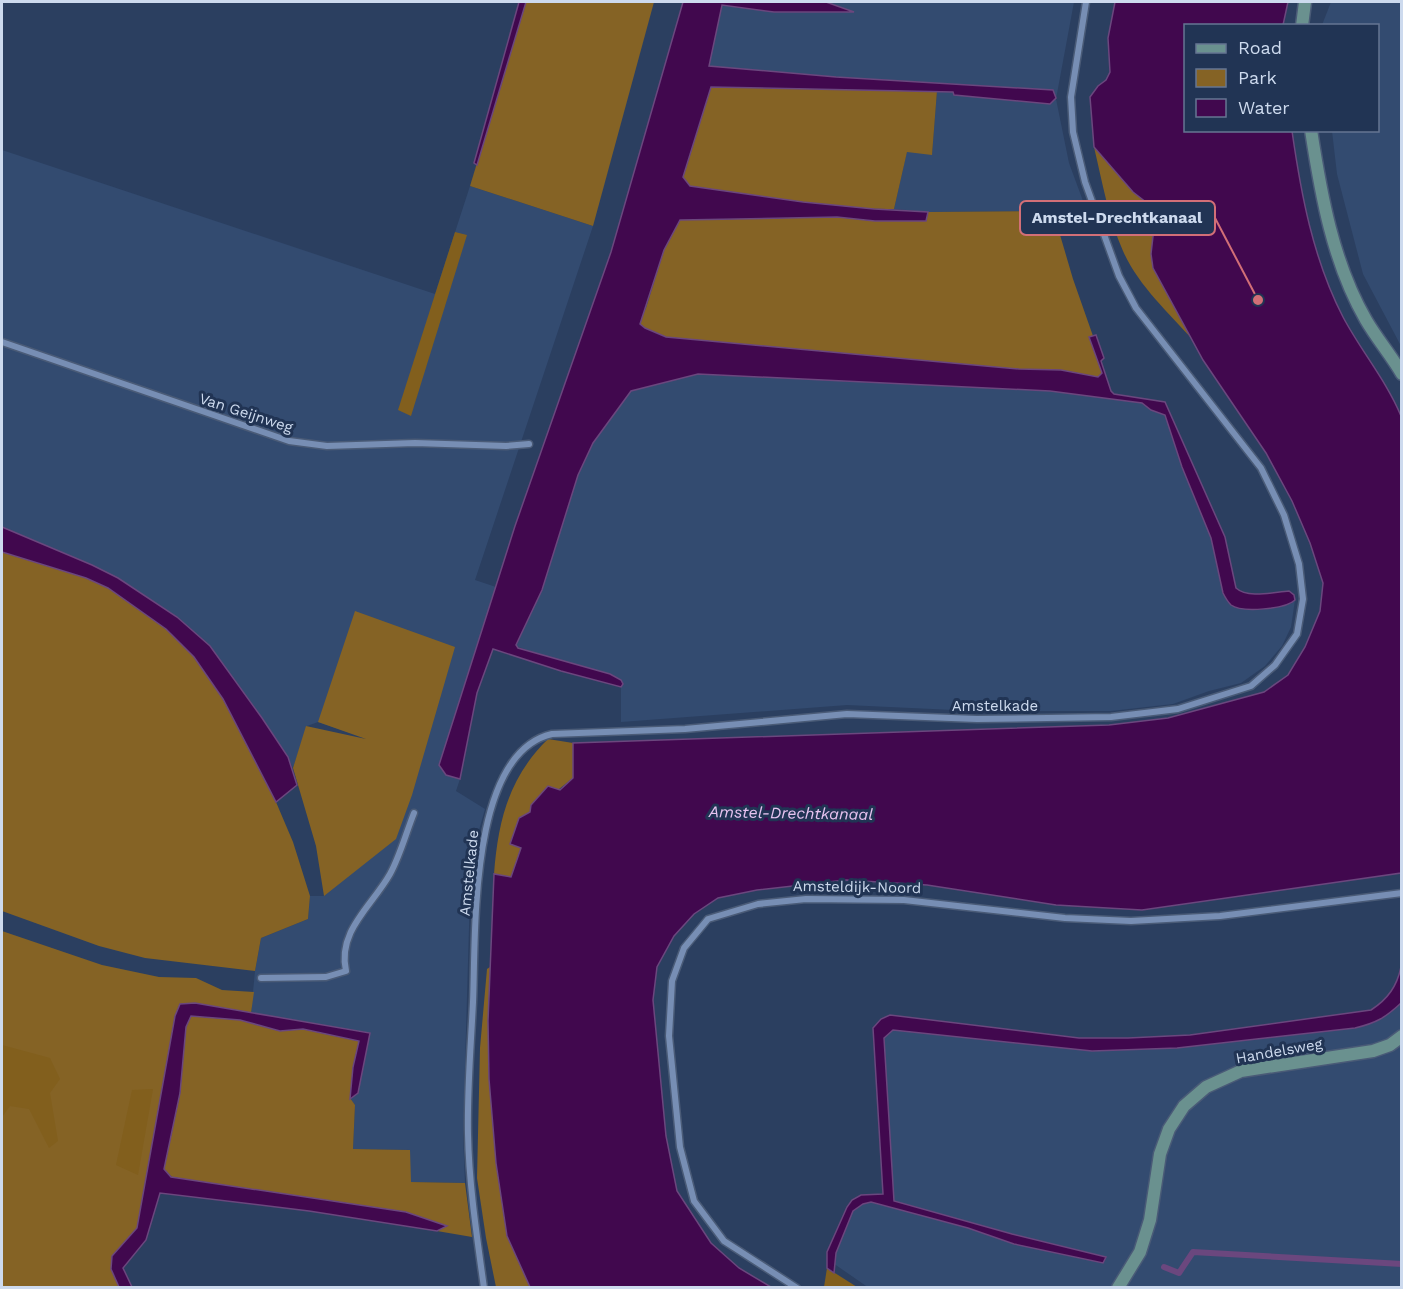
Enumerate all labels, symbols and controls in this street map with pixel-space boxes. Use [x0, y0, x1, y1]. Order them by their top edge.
legend [1184, 24, 1379, 132]
text: Road [1238, 37, 1282, 58]
text: Park [1238, 67, 1277, 88]
text: Water [1238, 97, 1290, 118]
callout: Amstel-Drechtkanaal [1020, 201, 1215, 235]
text: Amstel-Drechtkanaal [1032, 208, 1203, 227]
street label: Van Geijnweg [197, 389, 295, 437]
street label: Amstelkade [952, 697, 1038, 715]
water label: Amstel-Drechtkanaal [708, 802, 873, 824]
street label: Amstelkade [456, 829, 482, 917]
street label: Amsteldijk-Noord [793, 877, 921, 897]
street label: Handelsweg [1234, 1035, 1324, 1067]

